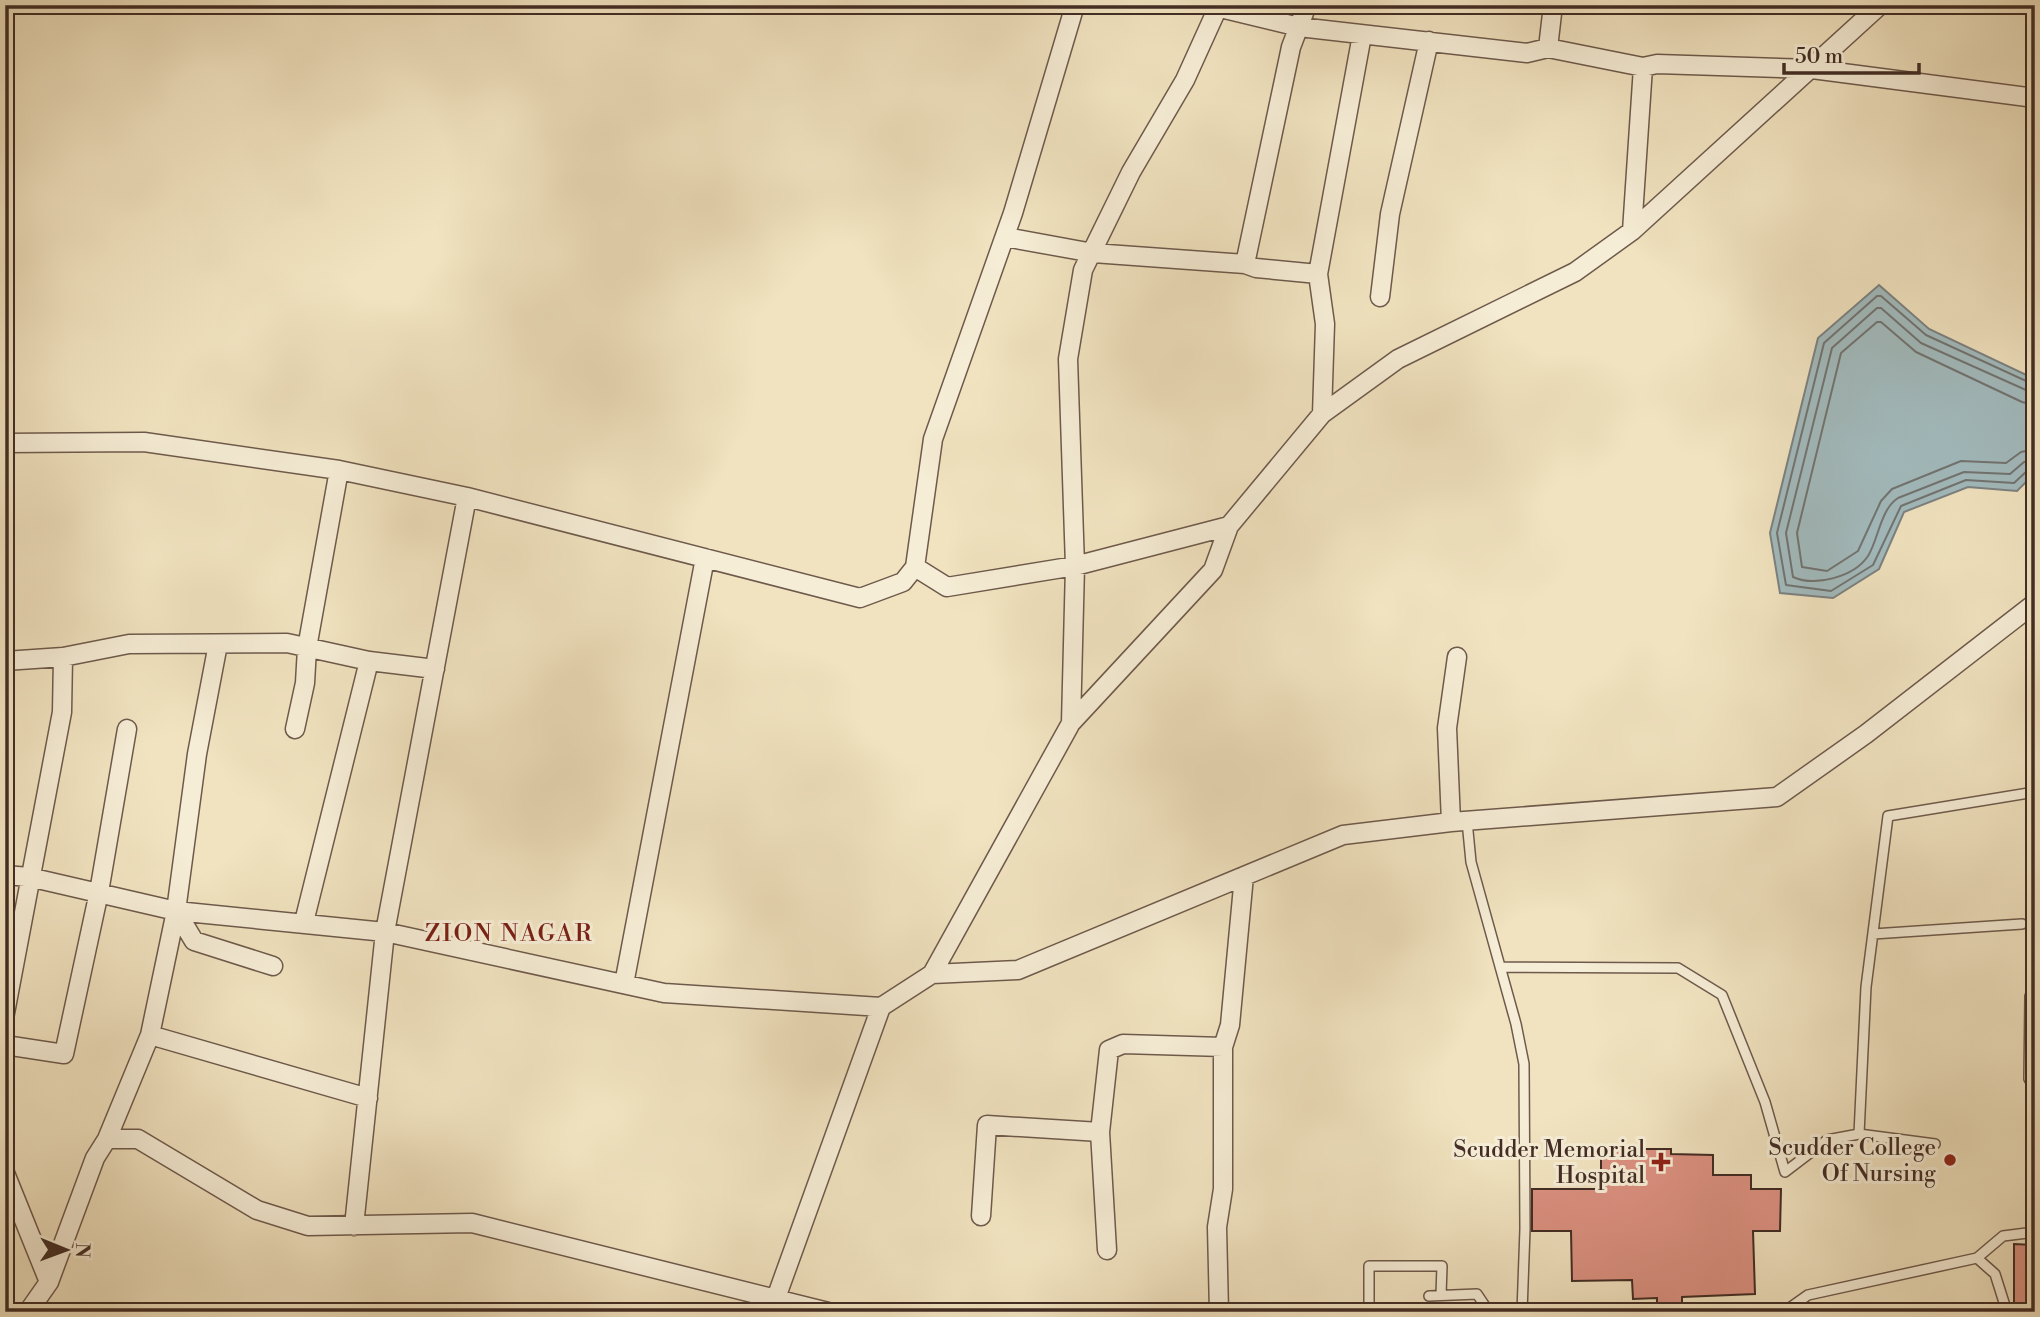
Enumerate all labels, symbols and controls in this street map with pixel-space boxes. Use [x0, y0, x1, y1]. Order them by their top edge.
scale bar [1784, 32, 1919, 76]
text: 50 m [1795, 44, 1843, 70]
district label: ZION NAGAR [425, 919, 593, 949]
place label: Scudder College Of Nursing [1768, 1134, 1936, 1188]
place label: Scudder Memorial Hospital [1453, 1136, 1645, 1190]
marker: Scudder Memorial Hospital [1651, 1152, 1671, 1172]
marker: Scudder College Of Nursing [1942, 1152, 1958, 1168]
north arrow [32, 1216, 102, 1286]
text: N [70, 1243, 94, 1258]

